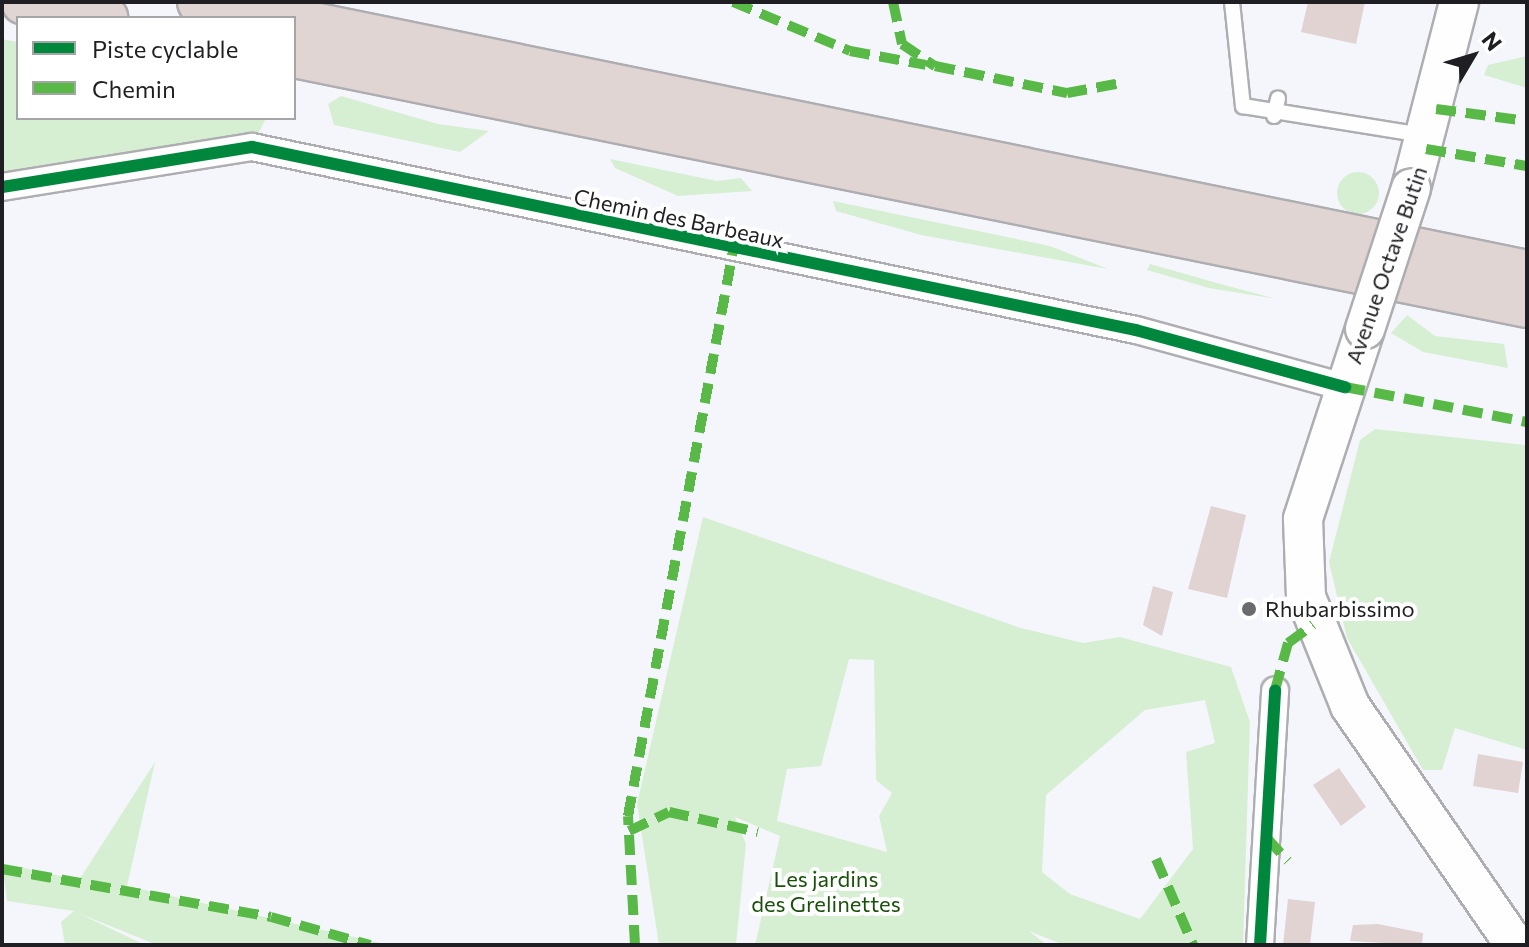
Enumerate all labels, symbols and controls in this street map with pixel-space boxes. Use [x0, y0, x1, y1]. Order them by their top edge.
legend [16, 16, 296, 120]
north arrow [1433, 16, 1513, 96]
text: N [1477, 26, 1508, 56]
text: Piste cyclable [92, 34, 238, 63]
text: Chemin [92, 74, 176, 103]
street label: Avenue Octave Butin [1340, 163, 1432, 367]
street label: Chemin des Barbeaux [572, 183, 786, 253]
place label: Rhubarbissimo [1265, 596, 1415, 622]
marker: Rhubarbissimo [1240, 600, 1258, 618]
park label: Les jardins des Grelinettes [751, 865, 901, 916]

